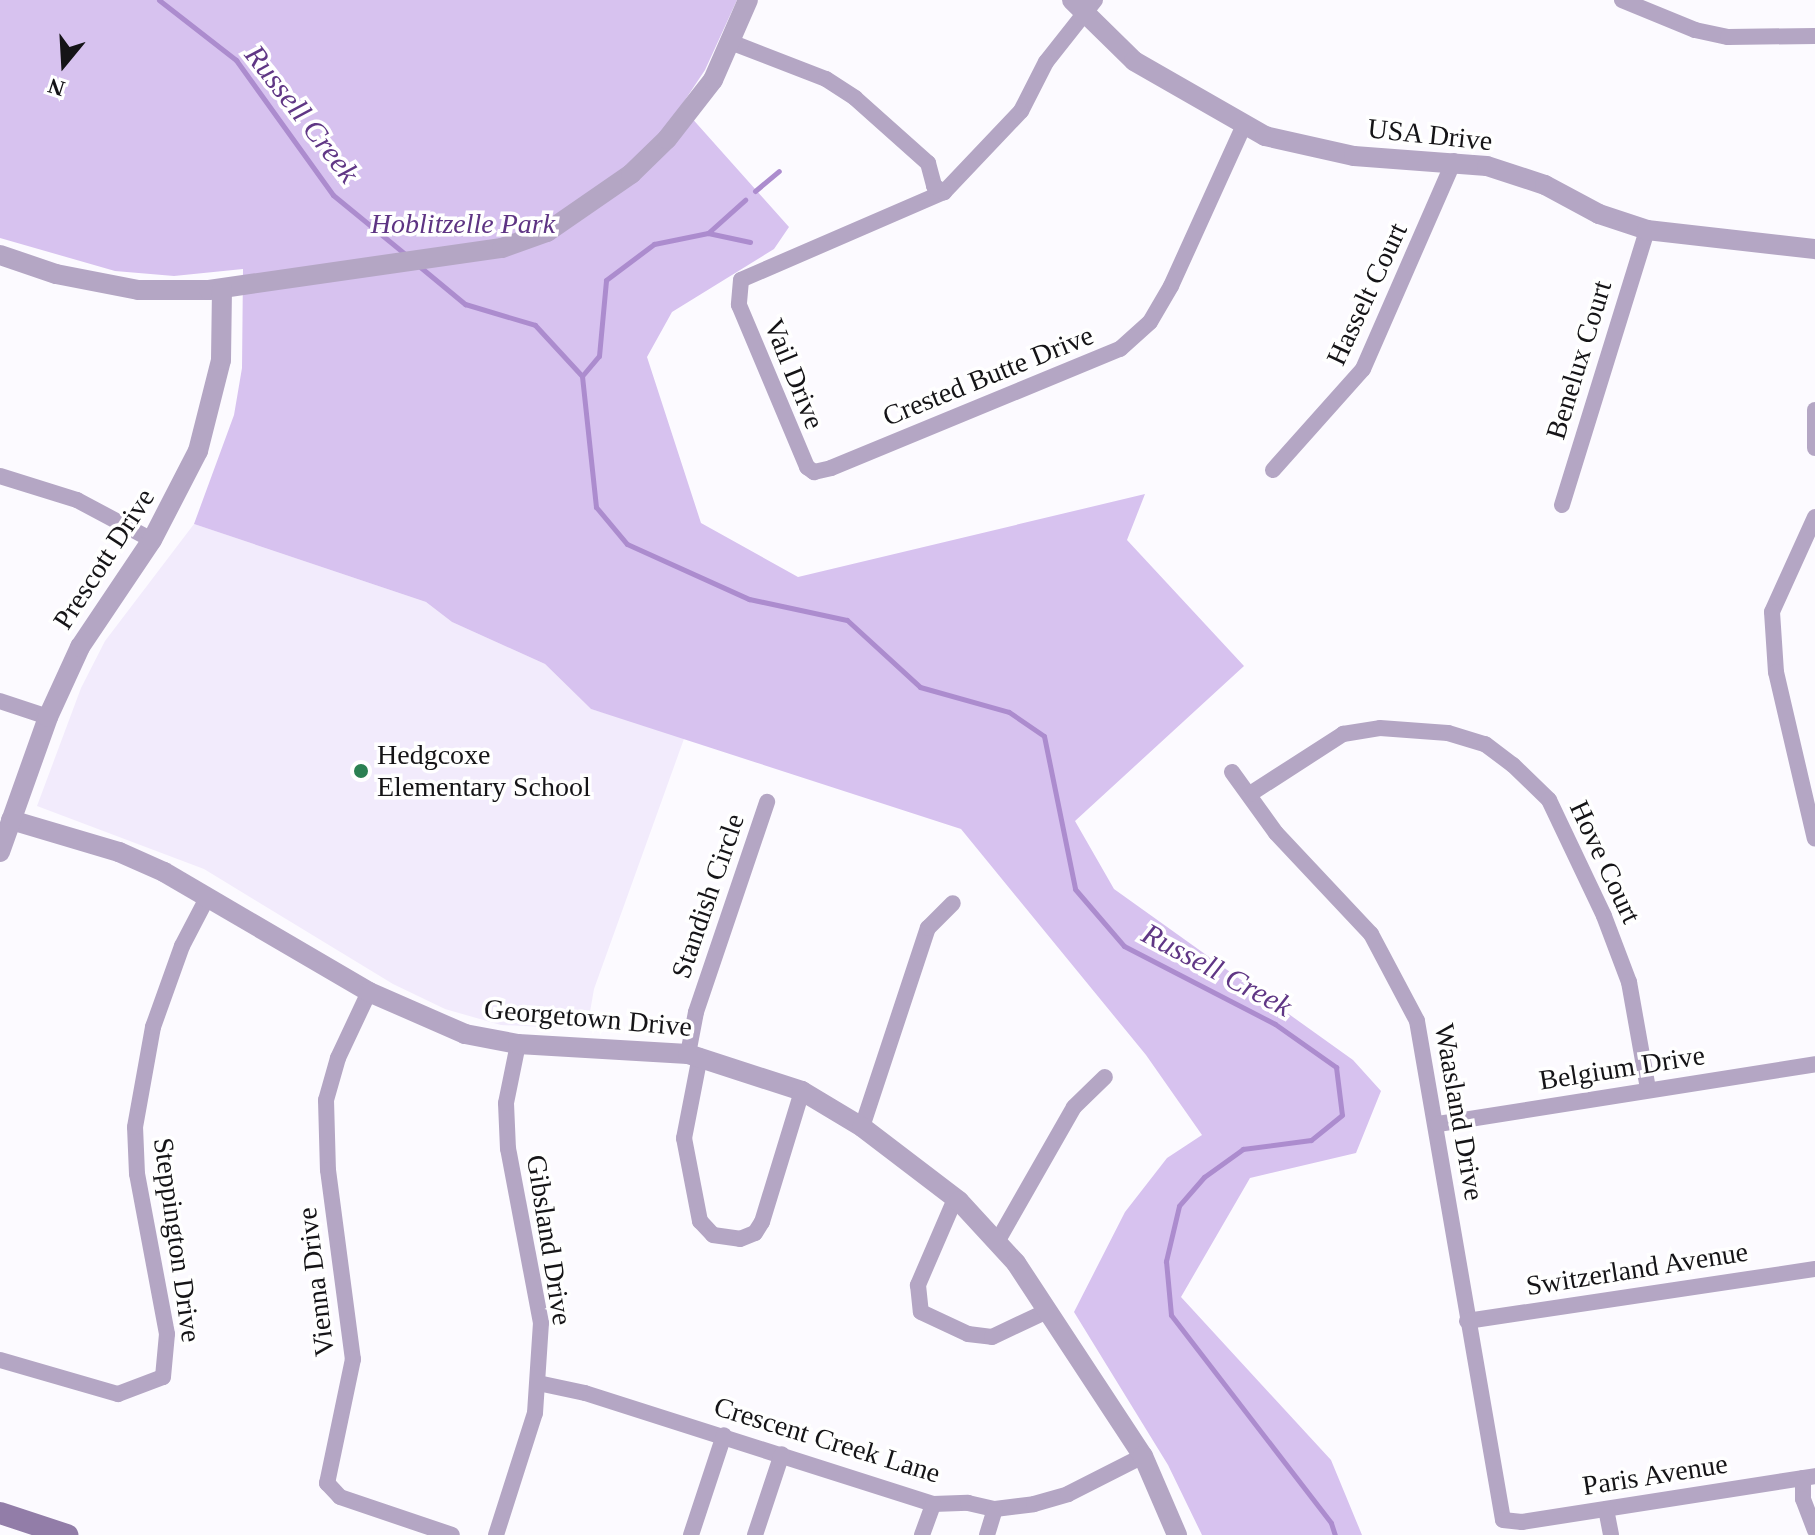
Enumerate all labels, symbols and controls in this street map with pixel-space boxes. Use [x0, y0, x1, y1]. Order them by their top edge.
north arrow [24, 24, 104, 104]
water label: Russell Creek [237, 38, 367, 190]
text: N [45, 73, 68, 102]
street label: USA Drive [1365, 112, 1495, 158]
park label: Hoblitzelle Park [371, 207, 555, 241]
street label: Hasselt Court [1319, 217, 1415, 371]
street label: Benelux Court [1539, 277, 1619, 443]
street label: Vail Drive [757, 314, 831, 434]
street label: Crested Butte Drive [878, 318, 1098, 434]
street label: Prescott Drive [46, 482, 162, 636]
place label: Hedgcoxe Elementary School [377, 738, 591, 804]
marker: Hedgcoxe Elementary School [352, 762, 370, 780]
street label: Hove Court [1562, 795, 1648, 929]
street label: Standish Circle [664, 809, 752, 983]
water label: Russell Creek [1136, 915, 1298, 1025]
street label: Georgetown Drive [483, 992, 693, 1044]
street label: Waasland Drive [1427, 1021, 1491, 1203]
street label: Belgium Drive [1537, 1038, 1707, 1098]
street label: Steppington Drive [146, 1136, 208, 1344]
street label: Gibsland Drive [519, 1153, 579, 1327]
street label: Vienna Drive [290, 1206, 342, 1358]
street label: Switzerland Avenue [1523, 1235, 1751, 1303]
street label: Crescent Creek Lane [710, 1390, 944, 1490]
street label: Paris Avenue [1579, 1447, 1731, 1503]

